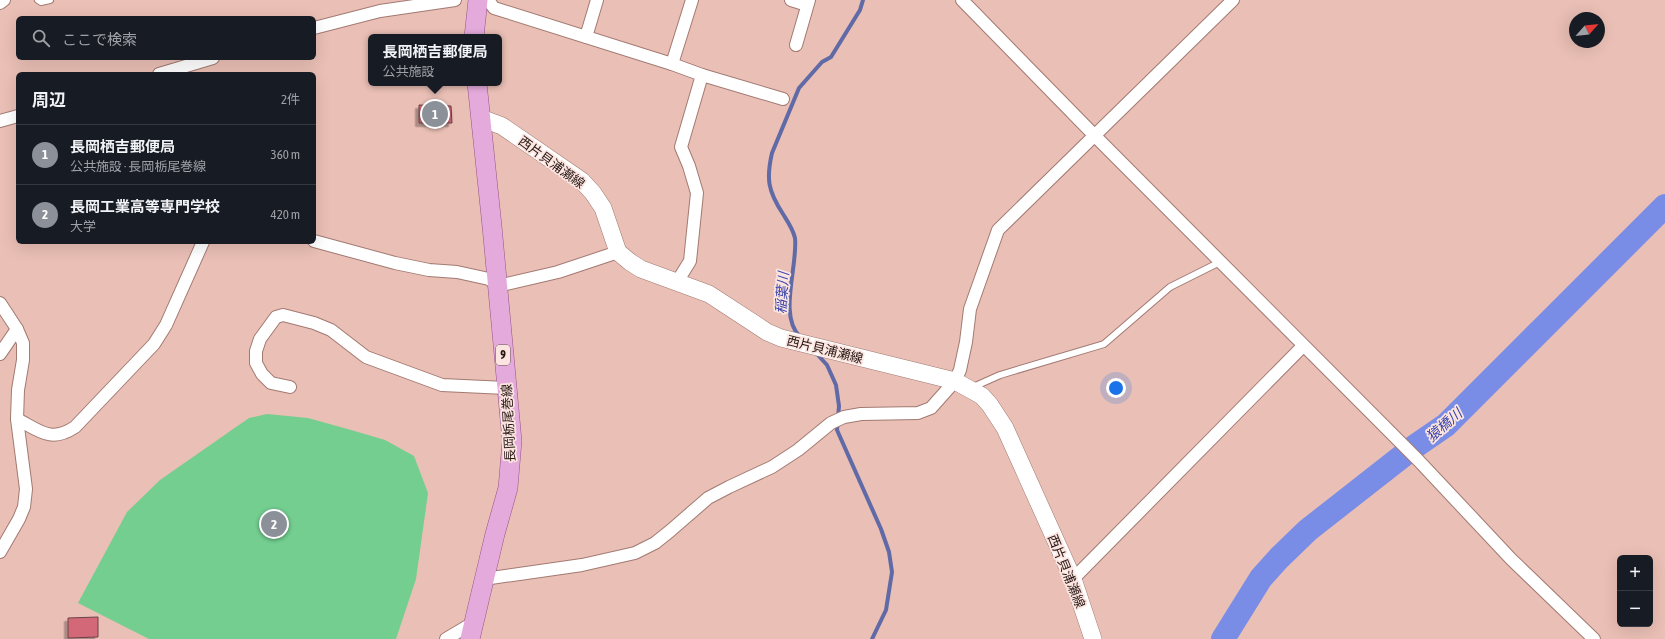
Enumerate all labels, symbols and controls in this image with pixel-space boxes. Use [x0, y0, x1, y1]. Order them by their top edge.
north arrow [1569, 12, 1605, 48]
search box [16, 16, 316, 60]
icon: search [30, 27, 52, 49]
text: ここで検索 [62, 31, 137, 48]
popup [368, 34, 502, 86]
text: 長岡栖吉郵便局 [382, 43, 488, 60]
text: 公共施設 [382, 64, 435, 79]
text: 周辺 [32, 90, 66, 110]
text: 2件 [281, 92, 300, 107]
pin: 1 [422, 99, 448, 129]
street label: 西片貝浦瀬線 [516, 133, 588, 191]
text: 長岡栖吉郵便局 [70, 138, 175, 155]
text: 1 [42, 147, 48, 162]
text: 360 m [271, 147, 300, 162]
text: 公共施設 · 長岡栃尾巻線 [70, 159, 206, 174]
text: 長岡工業高等専門学校 [70, 198, 220, 215]
text: 2 [42, 207, 48, 222]
text: 420 m [271, 207, 300, 222]
text: 大学 [70, 219, 96, 234]
water label: 稲葉川 [773, 269, 792, 315]
street label: 西片貝浦瀬線 [785, 333, 865, 366]
road number: 9 [496, 345, 510, 365]
your location [1106, 378, 1126, 398]
street label: 長岡栃尾巻線 [499, 384, 518, 462]
water label: 猿橋川 [1423, 404, 1467, 445]
pin: 2 [261, 509, 287, 539]
street label: 西片貝浦瀬線 [1045, 532, 1088, 610]
map controls [1617, 555, 1653, 627]
button: + [1617, 555, 1653, 591]
button: − [1617, 591, 1653, 627]

